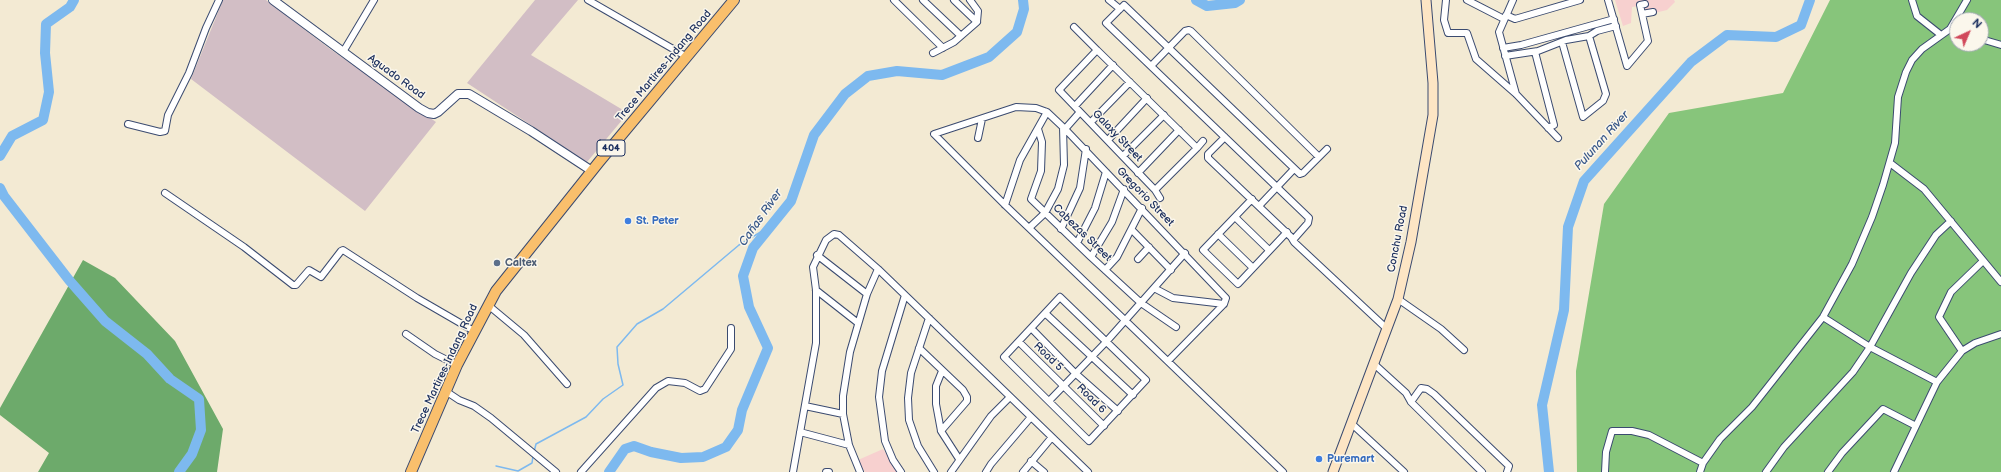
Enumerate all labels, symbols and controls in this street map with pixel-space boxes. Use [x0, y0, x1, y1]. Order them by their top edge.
street label: Trece Martires-Indang Road [613, 8, 715, 124]
north arrow [1949, 12, 1989, 52]
text: N [1969, 16, 1984, 31]
street label: Aguado Road [365, 52, 427, 102]
street label: Galaxy Street [1089, 108, 1145, 164]
water label: Pulunan River [1572, 108, 1632, 174]
road number: 404 [597, 140, 625, 156]
street label: Gregorio Street [1113, 165, 1177, 229]
water label: Cañas River [736, 187, 786, 249]
street label: Cabezas Street [1050, 202, 1114, 264]
street label: Conchu Road [1385, 204, 1411, 274]
place label: St. Peter [636, 214, 679, 228]
marker: St. Peter [623, 216, 633, 226]
place label: Caltex [505, 256, 536, 270]
marker: Caltex [492, 258, 502, 268]
street label: Trece Martires-Indang Road [409, 302, 481, 436]
street label: Road 5 [1031, 340, 1065, 374]
street label: Road 6 [1074, 382, 1108, 416]
place label: Puremart [1327, 452, 1374, 466]
marker: Puremart [1314, 454, 1324, 464]

